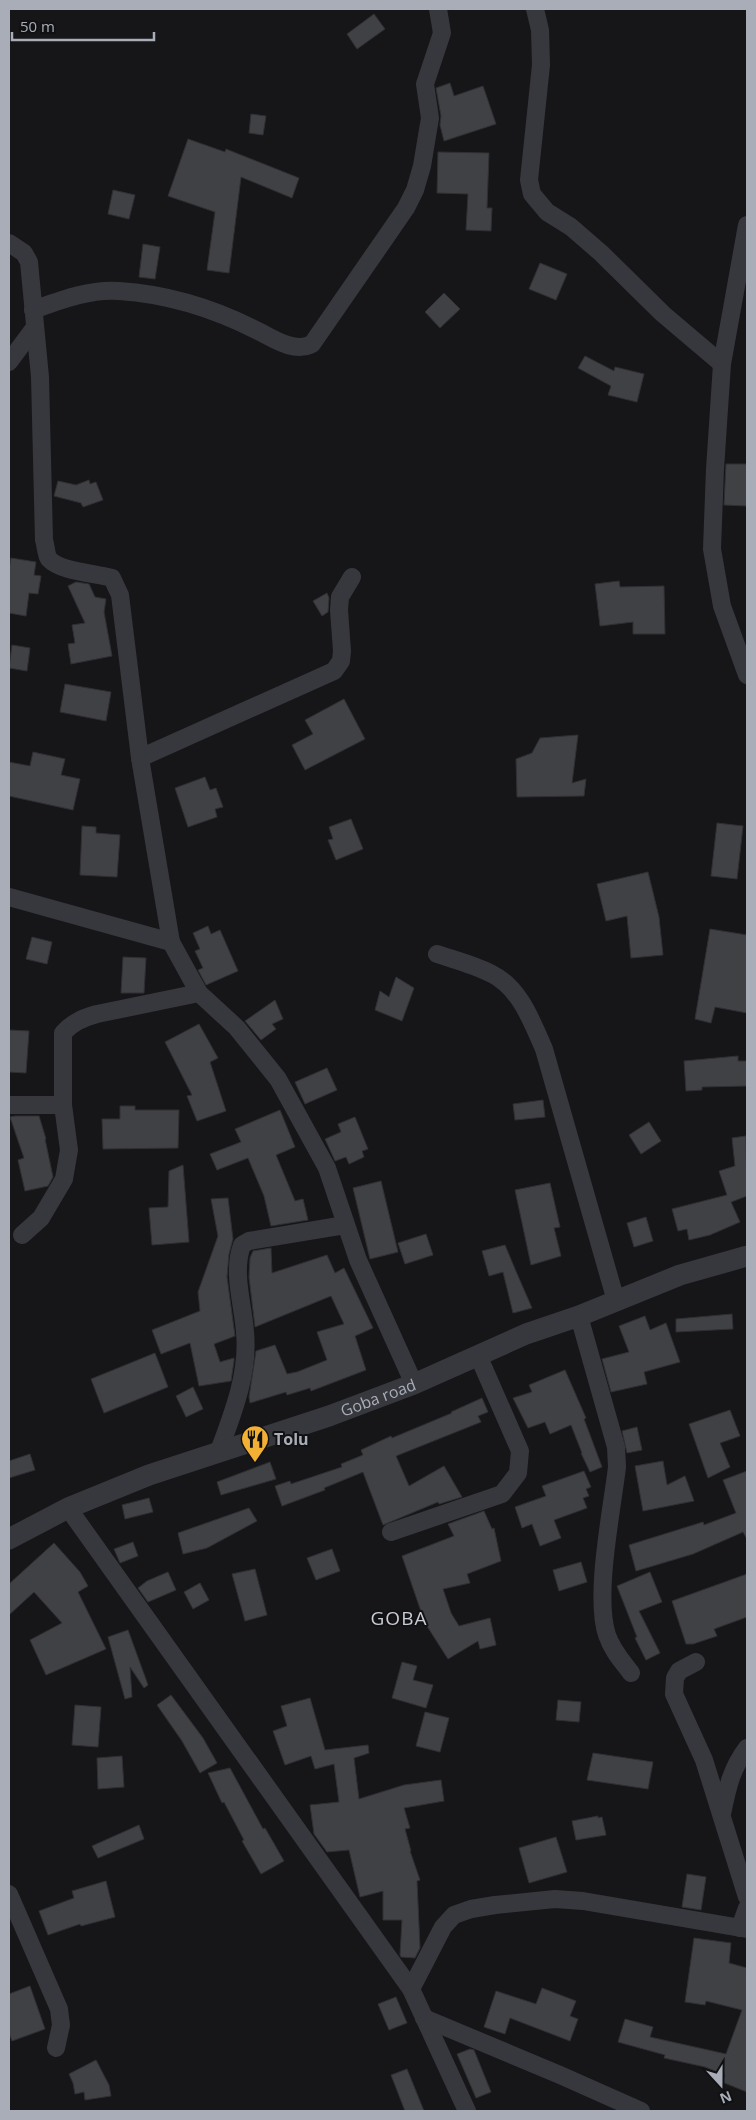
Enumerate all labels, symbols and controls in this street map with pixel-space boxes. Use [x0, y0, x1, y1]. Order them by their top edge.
scale bar [12, 10, 155, 42]
text: 50 m [20, 16, 55, 36]
street label: Goba road [337, 1373, 419, 1422]
restaurant icon: Tolu [240, 1424, 270, 1463]
place label: Tolu [274, 1428, 309, 1450]
district label: GOBA [371, 1605, 427, 1631]
north arrow [696, 2060, 746, 2110]
text: N [717, 2087, 735, 2109]

